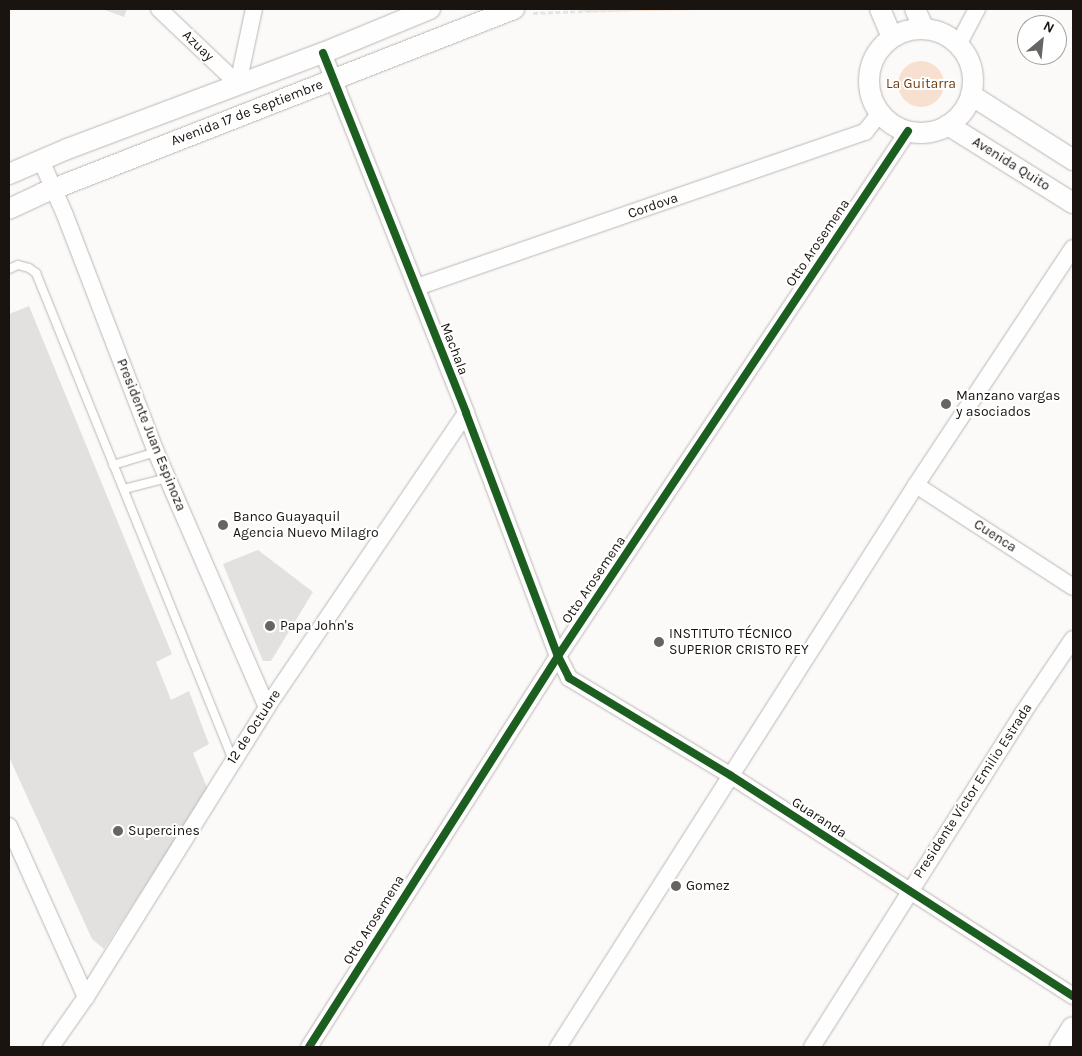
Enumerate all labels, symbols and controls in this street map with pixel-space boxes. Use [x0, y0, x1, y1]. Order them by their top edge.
north arrow [1017, 15, 1067, 65]
text: N [1040, 17, 1057, 37]
street label: Azuay [179, 27, 217, 65]
street label: Avenida 17 de Septiembre [169, 76, 325, 150]
park label: La Guitarra [886, 76, 956, 92]
street label: Avenida Quito [969, 133, 1053, 195]
street label: Cordova [626, 190, 680, 222]
street label: Otto Arosemena [782, 196, 854, 290]
street label: Machala [436, 321, 472, 377]
street label: Presidente Juan Espinoza [113, 356, 189, 514]
place label: Manzano vargas y asociados [956, 388, 1060, 421]
marker: Manzano vargas y asociados [940, 398, 952, 410]
place label: Banco Guayaquil Agencia Nuevo Milagro [233, 509, 379, 542]
street label: Cuenca [970, 516, 1020, 556]
marker: Banco Guayaquil Agencia Nuevo Milagro [217, 519, 229, 531]
street label: Otto Arosemena [558, 533, 630, 627]
place label: Papa John's [280, 618, 354, 634]
marker: Papa John's [264, 620, 276, 632]
place label: INSTITUTO TÉCNICO SUPERIOR CRISTO REY [669, 626, 809, 658]
marker: INSTITUTO TÉCNICO SUPERIOR CRISTO REY [653, 636, 665, 648]
street label: 12 de Octubre [224, 687, 284, 767]
street label: Presidente Víctor Emilio Estrada [910, 700, 1036, 882]
street label: Guaranda [788, 794, 850, 842]
place label: Supercines [128, 823, 200, 839]
marker: Supercines [112, 825, 124, 837]
street label: Otto Arosemena [340, 872, 408, 968]
place label: Gomez [686, 878, 730, 894]
marker: Gomez [670, 880, 682, 892]

